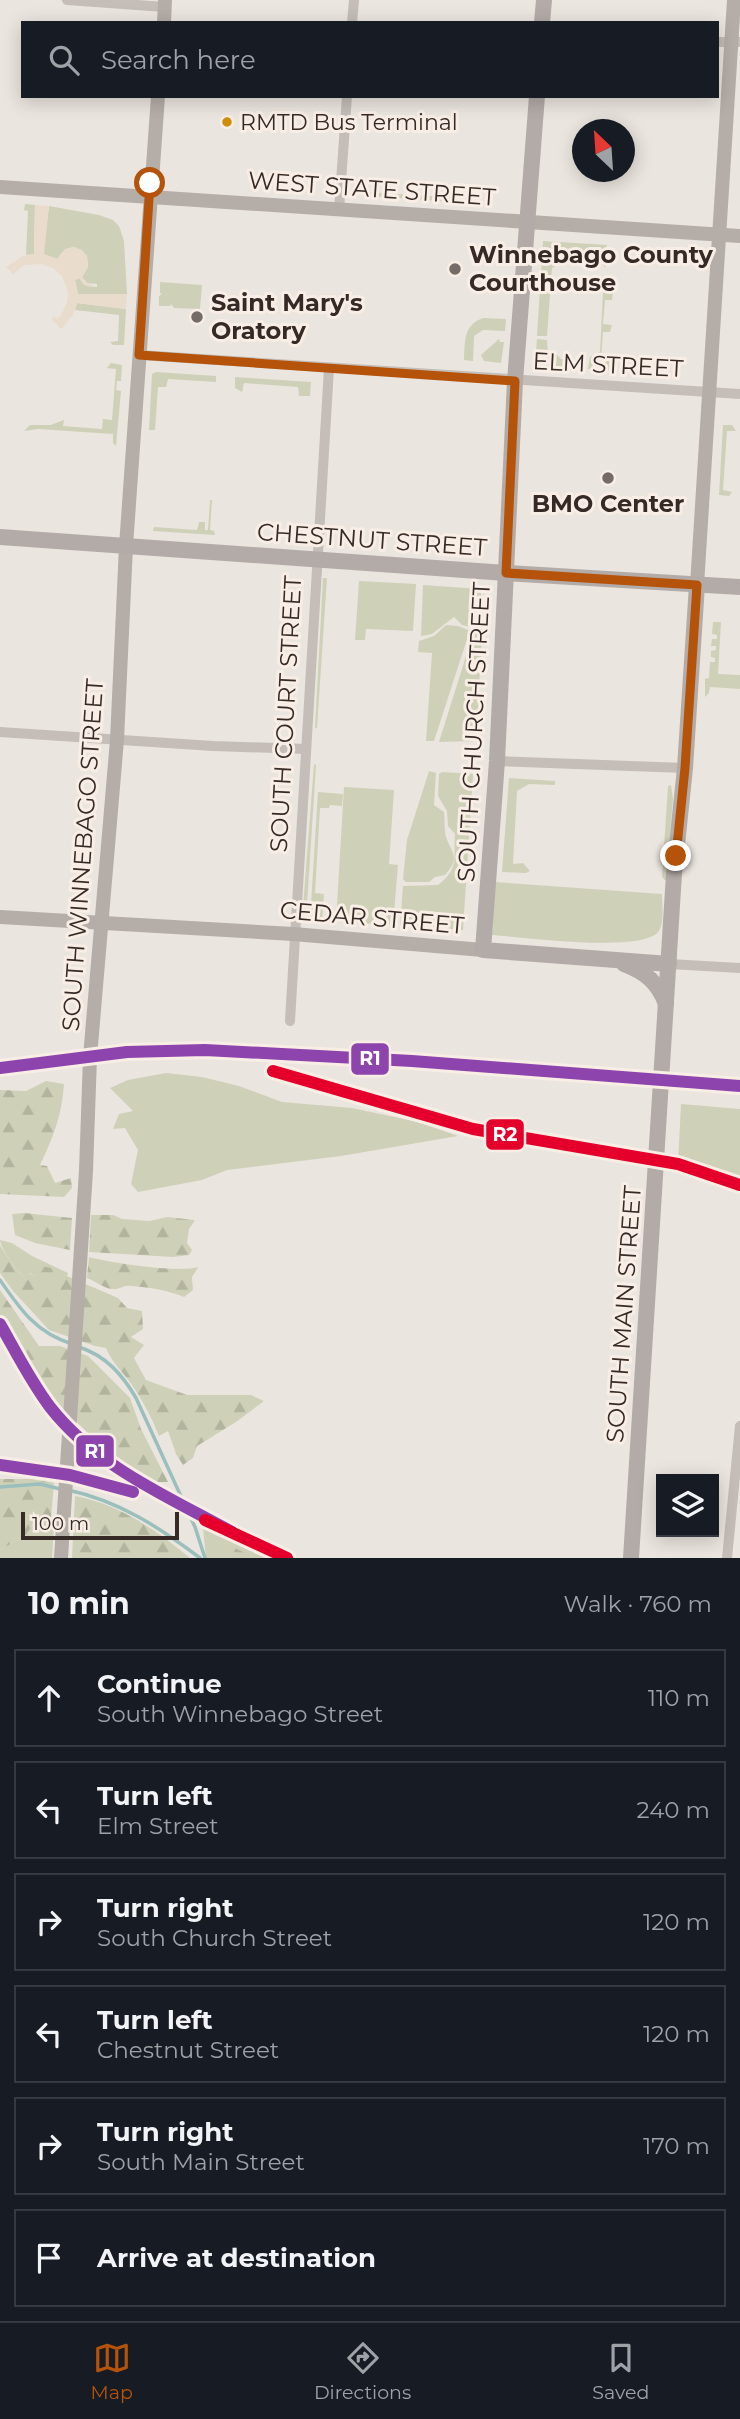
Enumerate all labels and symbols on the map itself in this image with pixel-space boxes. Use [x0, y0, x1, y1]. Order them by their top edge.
place label: RMTD Bus Terminal [240, 109, 458, 136]
marker: RMTD Bus Terminal [220, 115, 234, 129]
north arrow [572, 119, 635, 182]
street label: WEST STATE STREET [247, 165, 497, 212]
route start [134, 167, 165, 198]
place label: Winnebago County Courthouse [469, 240, 714, 297]
marker: Winnebago County Courthouse [447, 261, 463, 277]
place label: Saint Mary's Oratory [211, 288, 363, 345]
marker: Saint Mary's Oratory [189, 309, 205, 325]
street label: ELM STREET [532, 346, 684, 383]
marker: BMO Center [600, 470, 616, 486]
place label: BMO Center [532, 489, 684, 518]
street label: CHESTNUT STREET [256, 517, 488, 562]
street label: SOUTH COURT STREET [264, 575, 307, 853]
street label: SOUTH CHURCH STREET [451, 581, 496, 883]
street label: SOUTH WINNEBAGO STREET [56, 678, 109, 1032]
route end [660, 840, 691, 871]
street label: CEDAR STREET [279, 895, 466, 940]
line badge: R1 [350, 1042, 390, 1076]
text: R1 [359, 1047, 381, 1070]
line badge: R2 [485, 1118, 525, 1151]
text: R2 [492, 1123, 518, 1146]
street label: SOUTH MAIN STREET [600, 1184, 647, 1444]
line badge: R1 [75, 1434, 115, 1468]
text: R1 [84, 1440, 106, 1463]
scale bar [21, 1509, 178, 1541]

